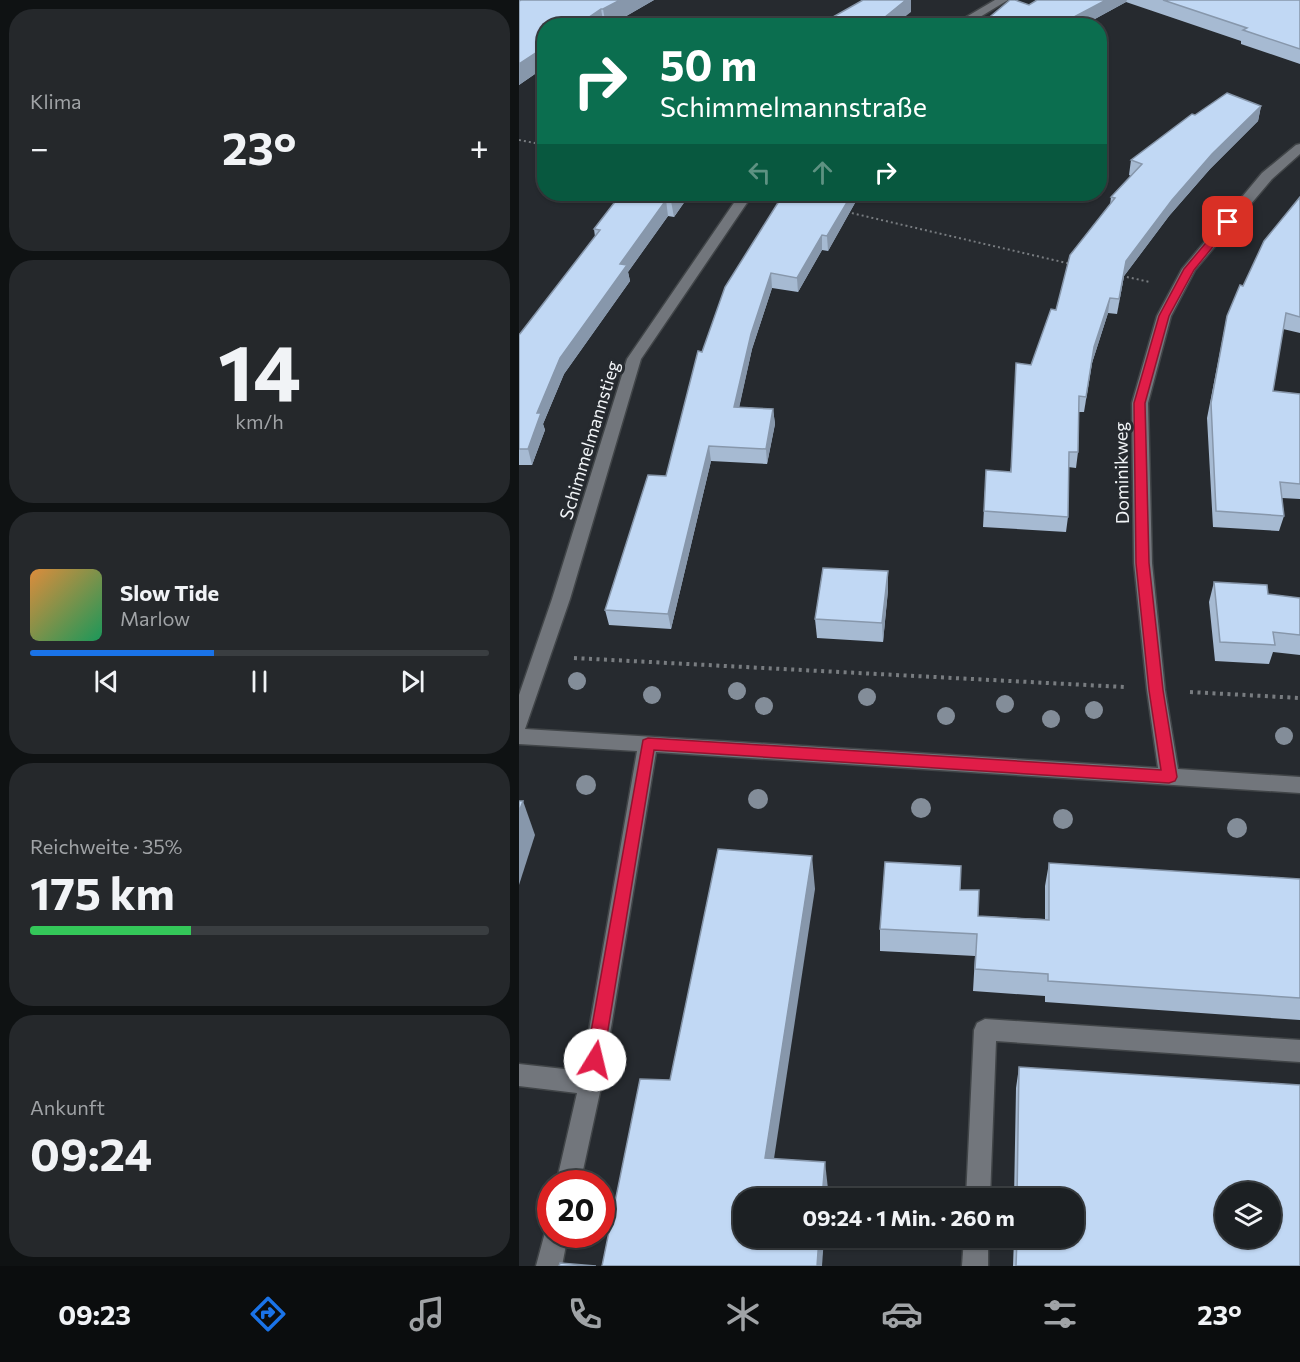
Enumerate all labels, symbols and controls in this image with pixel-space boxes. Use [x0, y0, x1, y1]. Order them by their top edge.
text: 50 m [660, 38, 757, 90]
icon: right [561, 42, 639, 120]
text: Klima [30, 89, 82, 113]
text: Schimmelmannstraße [660, 90, 927, 123]
text: 23° [222, 119, 296, 174]
text: − [30, 126, 49, 167]
text: + [470, 126, 489, 167]
icon: left [743, 156, 776, 189]
icon: ahead [806, 156, 839, 189]
icon: right [869, 156, 902, 189]
pin [1202, 196, 1253, 247]
icon: arrive [1211, 205, 1244, 238]
text: 14 [218, 322, 301, 417]
street label: Schimmelmannstieg [554, 358, 624, 522]
text: km/h [235, 409, 284, 433]
street label: Dominikweg [1109, 421, 1133, 524]
text: Slow Tide [120, 579, 219, 606]
text: Marlow [120, 606, 190, 630]
icon: previous [90, 665, 123, 698]
icon: pause [243, 665, 276, 698]
icon: next [396, 665, 429, 698]
text: Reichweite · 35% [30, 834, 182, 858]
text: 175 km [30, 864, 175, 919]
position arrow [563, 1028, 627, 1092]
text: Ankunft [30, 1095, 105, 1119]
text: 09:24 [30, 1125, 152, 1180]
speed limit sign: 20 [537, 1170, 615, 1248]
map controls [1215, 1182, 1281, 1248]
button: layers [1215, 1182, 1281, 1248]
text: 09:24 · 1 Min. · 260 m [802, 1204, 1015, 1231]
icon: directions [247, 1293, 289, 1335]
icon: music [406, 1293, 448, 1335]
icon: phone [564, 1293, 606, 1335]
icon: climate [722, 1293, 764, 1335]
icon: car [881, 1293, 923, 1335]
icon: filters [1039, 1293, 1081, 1335]
text: 09:23 [58, 1298, 131, 1331]
text: 23° [1197, 1298, 1242, 1331]

